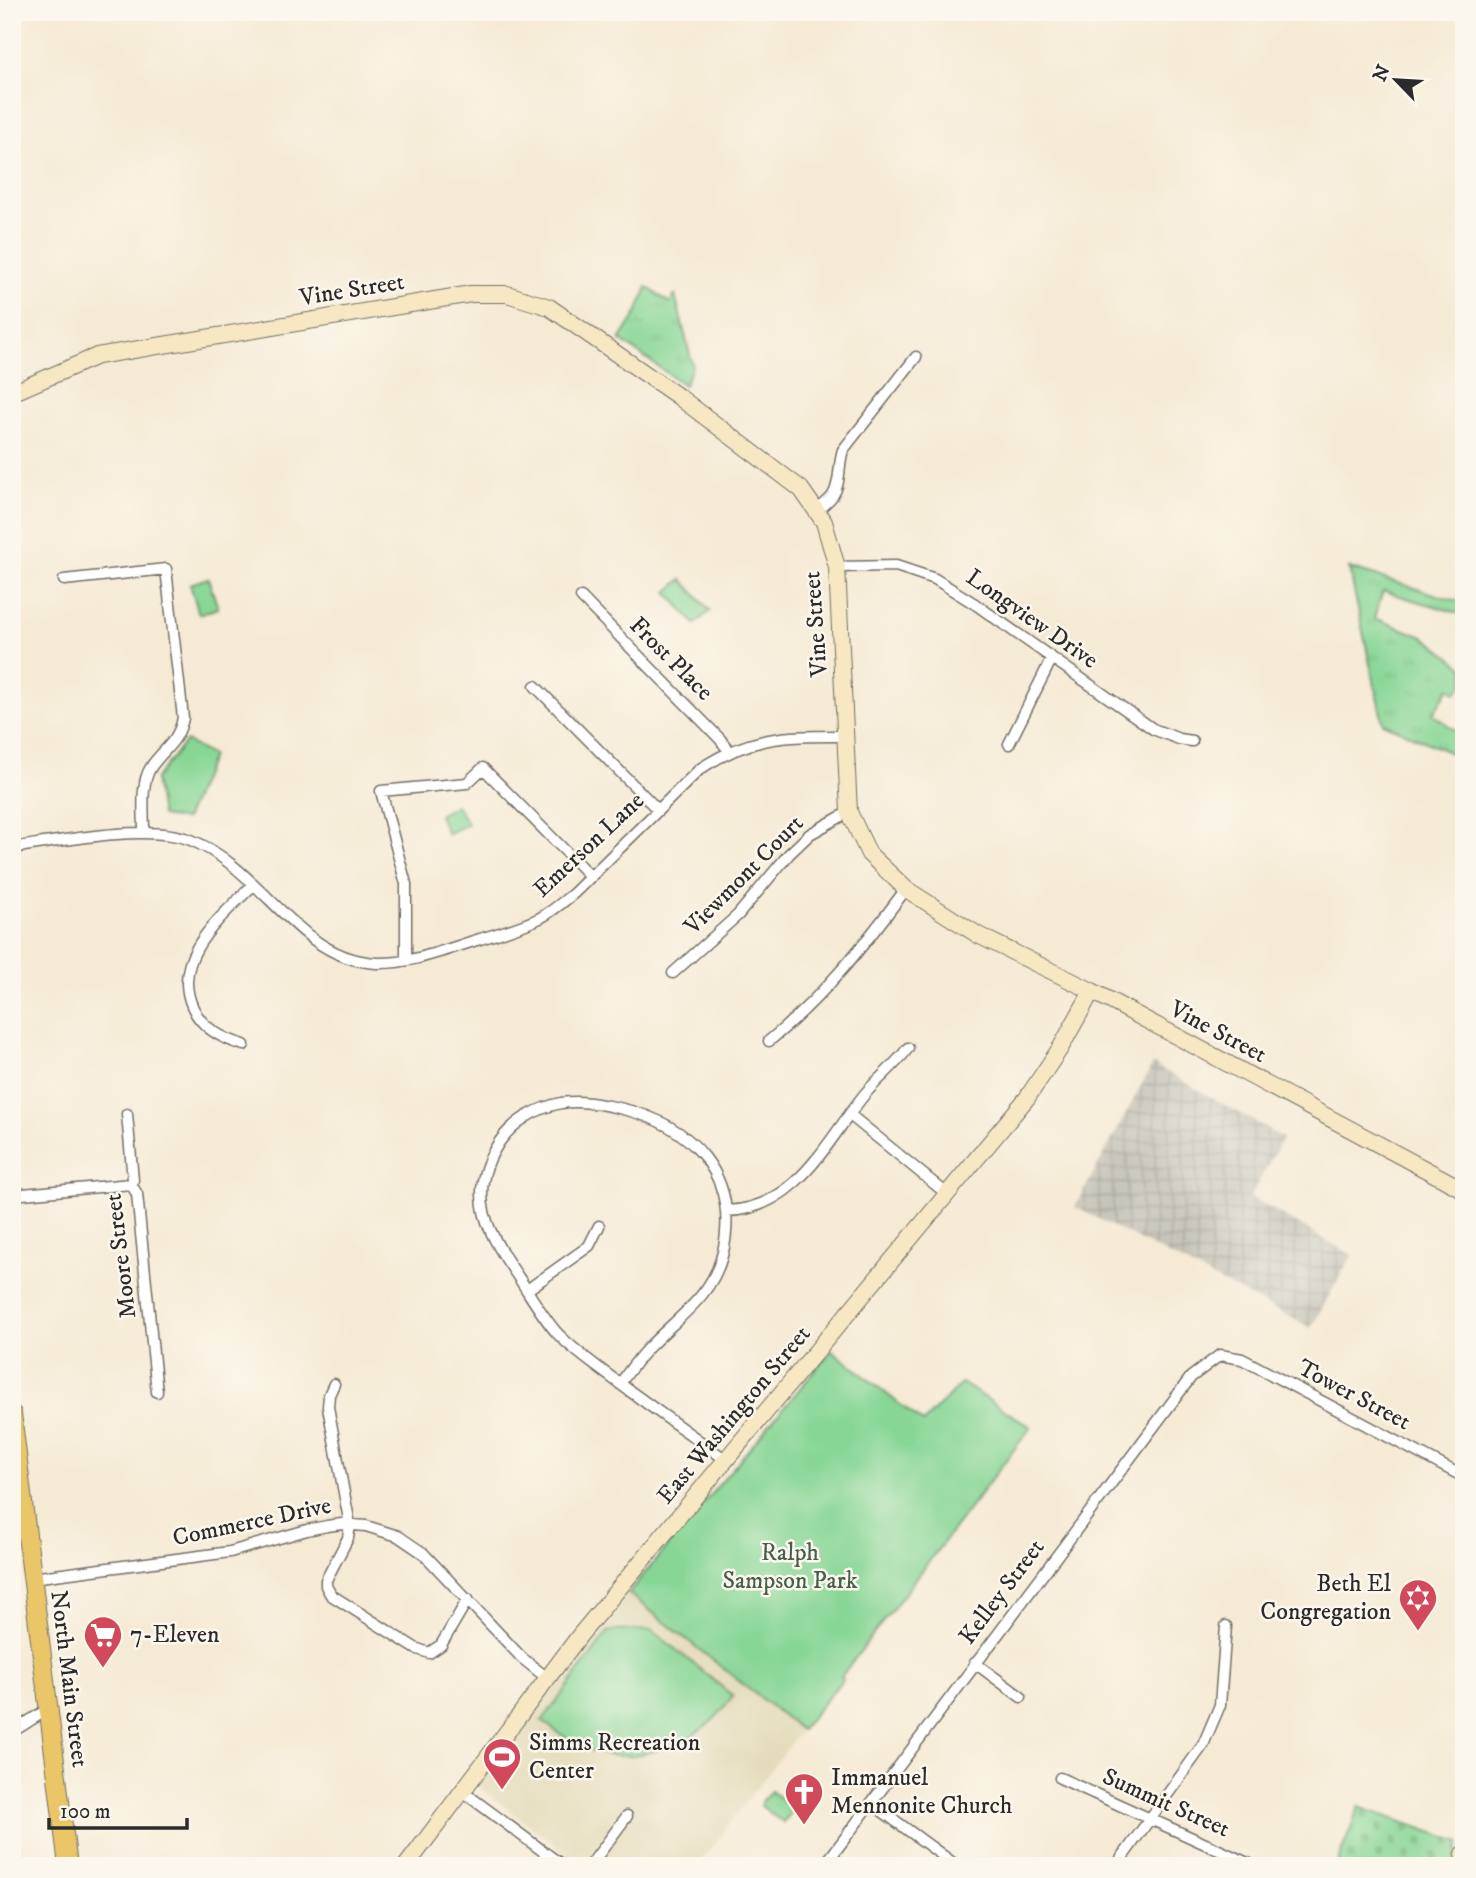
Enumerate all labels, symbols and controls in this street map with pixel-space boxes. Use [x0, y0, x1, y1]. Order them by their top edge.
north arrow [1360, 46, 1430, 116]
text: N [1368, 61, 1396, 85]
street label: Vine Street [297, 267, 407, 313]
street label: Longview Drive [960, 562, 1104, 676]
street label: Vine Street [797, 570, 835, 679]
street label: Frost Place [623, 611, 719, 707]
street label: Emerson Lane [527, 786, 651, 904]
street label: Viewmont Court [677, 809, 810, 942]
street label: Vine Street [1163, 994, 1272, 1070]
street label: Moore Street [98, 1192, 144, 1320]
street label: East Washington Street [651, 1319, 818, 1510]
street label: Tower Street [1292, 1353, 1416, 1437]
street label: Commerce Drive [170, 1491, 334, 1553]
street label: Kelley Street [953, 1533, 1052, 1651]
park label: Ralph Sampson Park [722, 1538, 858, 1596]
place label: Beth El Congregation [1260, 1569, 1392, 1627]
synagogue icon: Beth El Congregation [1397, 1577, 1439, 1632]
street label: North Main Street [43, 1589, 95, 1769]
supermarket icon: 7-Eleven [82, 1614, 124, 1669]
place label: 7-Eleven [130, 1620, 220, 1650]
place label: Simms Recreation Center [529, 1728, 701, 1786]
sports icon: Simms Recreation Center [481, 1736, 523, 1791]
street label: Summit Street [1098, 1762, 1234, 1844]
place label: Immanuel Mennonite Church [831, 1763, 1013, 1821]
church icon: Immanuel Mennonite Church [783, 1771, 825, 1826]
scale bar [49, 1787, 187, 1831]
text: 100 m [60, 1799, 111, 1825]

